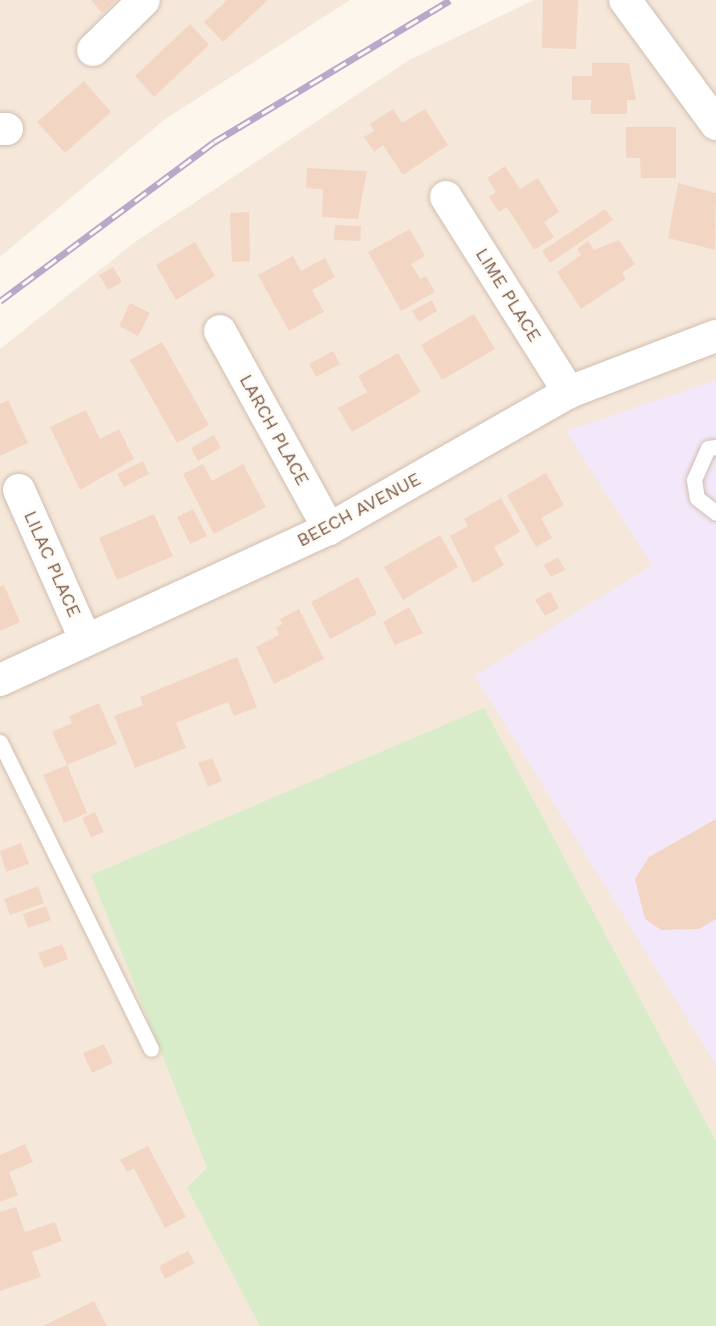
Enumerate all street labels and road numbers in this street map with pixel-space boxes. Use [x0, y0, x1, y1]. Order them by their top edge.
street label: LIME PLACE [471, 244, 545, 346]
street label: LARCH PLACE [235, 371, 313, 489]
street label: BEECH AVENUE [293, 468, 425, 552]
street label: LILAC PLACE [19, 508, 85, 620]

